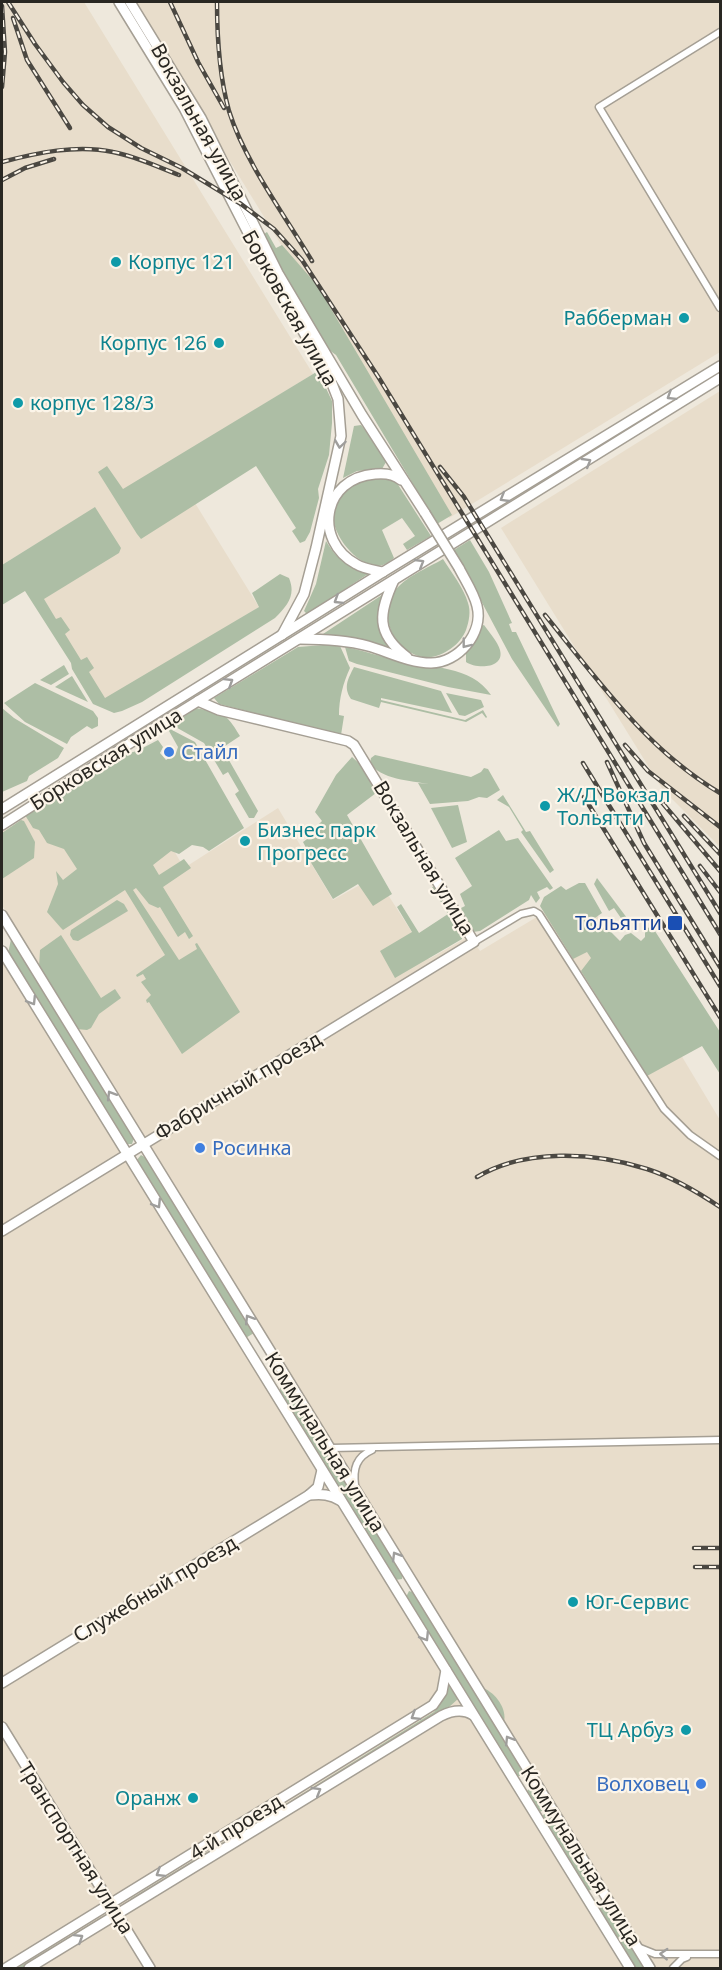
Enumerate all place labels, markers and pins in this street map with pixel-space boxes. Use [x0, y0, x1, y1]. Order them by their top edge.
place label: Корпус 121 [128, 248, 235, 275]
marker: Корпус 121 [109, 255, 123, 269]
place label: Рабберман [563, 304, 672, 331]
marker: Рабберман [677, 311, 691, 325]
place label: Корпус 126 [100, 329, 207, 356]
marker: Корпус 126 [212, 336, 226, 350]
place label: корпус 128/3 [30, 389, 154, 416]
marker: корпус 128/3 [11, 396, 25, 410]
place label: Стайл [181, 738, 238, 765]
marker: Стайл [162, 745, 176, 759]
place label: Ж/Д Вокзал Тольятти [557, 781, 670, 831]
marker: Ж/Д Вокзал Тольятти [538, 799, 552, 813]
place label: Бизнес парк Прогресс [257, 816, 376, 866]
marker: Бизнес парк Прогресс [238, 834, 252, 848]
place label: Тольятти [575, 909, 662, 936]
marker: Тольятти [666, 914, 684, 932]
place label: Росинка [212, 1134, 292, 1161]
marker: Росинка [193, 1141, 207, 1155]
place label: Юг-Сервис [585, 1588, 689, 1615]
marker: Юг-Сервис [566, 1595, 580, 1609]
place label: ТЦ Арбуз [587, 1716, 674, 1743]
marker: ТЦ Арбуз [679, 1723, 693, 1737]
place label: Волховец [596, 1770, 690, 1797]
marker: Волховец [694, 1777, 708, 1791]
place label: Оранж [115, 1784, 182, 1811]
marker: Оранж [186, 1791, 200, 1805]

